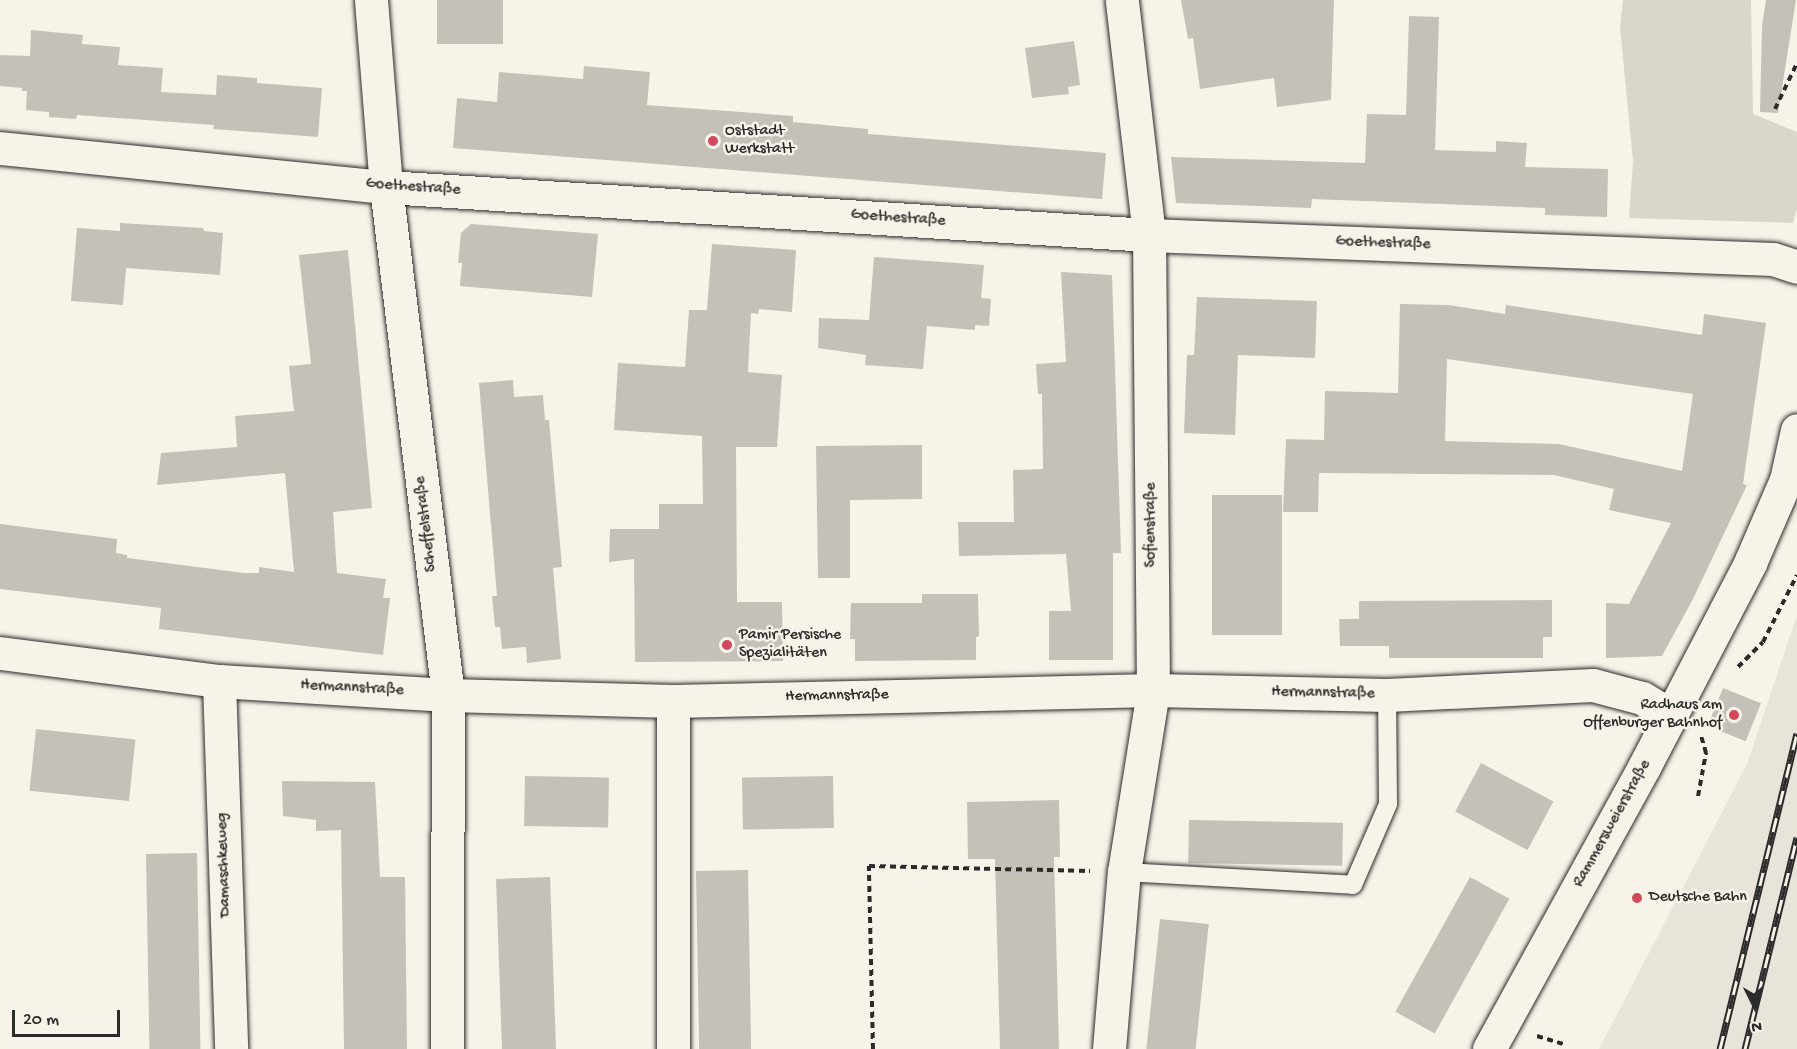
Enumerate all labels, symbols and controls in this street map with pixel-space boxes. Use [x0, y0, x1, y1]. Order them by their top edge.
place label: Oststadt Werkstatt [725, 122, 794, 160]
marker: Oststadt Werkstatt [706, 134, 720, 148]
street label: Goethestraße [365, 175, 461, 201]
street label: Goethestraße [850, 206, 946, 232]
street label: Goethestraße [1335, 233, 1431, 255]
street label: Scheffelstraße [412, 475, 442, 573]
street label: Sofienstraße [1142, 483, 1162, 567]
place label: Pamir Persische Spezialitäten [739, 626, 841, 664]
marker: Pamir Persische Spezialitäten [720, 638, 734, 652]
street label: Hermannstraße [300, 677, 404, 701]
street label: Hermannstraße [1271, 683, 1375, 705]
street label: Hermannstraße [785, 686, 889, 708]
place label: Radhaus am Offenburger Bahnhof [1583, 696, 1722, 734]
marker: Radhaus am Offenburger Bahnhof [1727, 708, 1741, 722]
street label: Rammersweierstraße [1570, 757, 1656, 891]
street label: Damaschkeweg [214, 812, 236, 918]
place label: Deutsche Bahn [1649, 888, 1747, 908]
marker: Deutsche Bahn [1630, 891, 1644, 905]
north arrow [1725, 977, 1785, 1037]
scale bar [15, 998, 123, 1036]
text: 20 m [23, 1010, 59, 1031]
text: N [1751, 1016, 1763, 1035]

